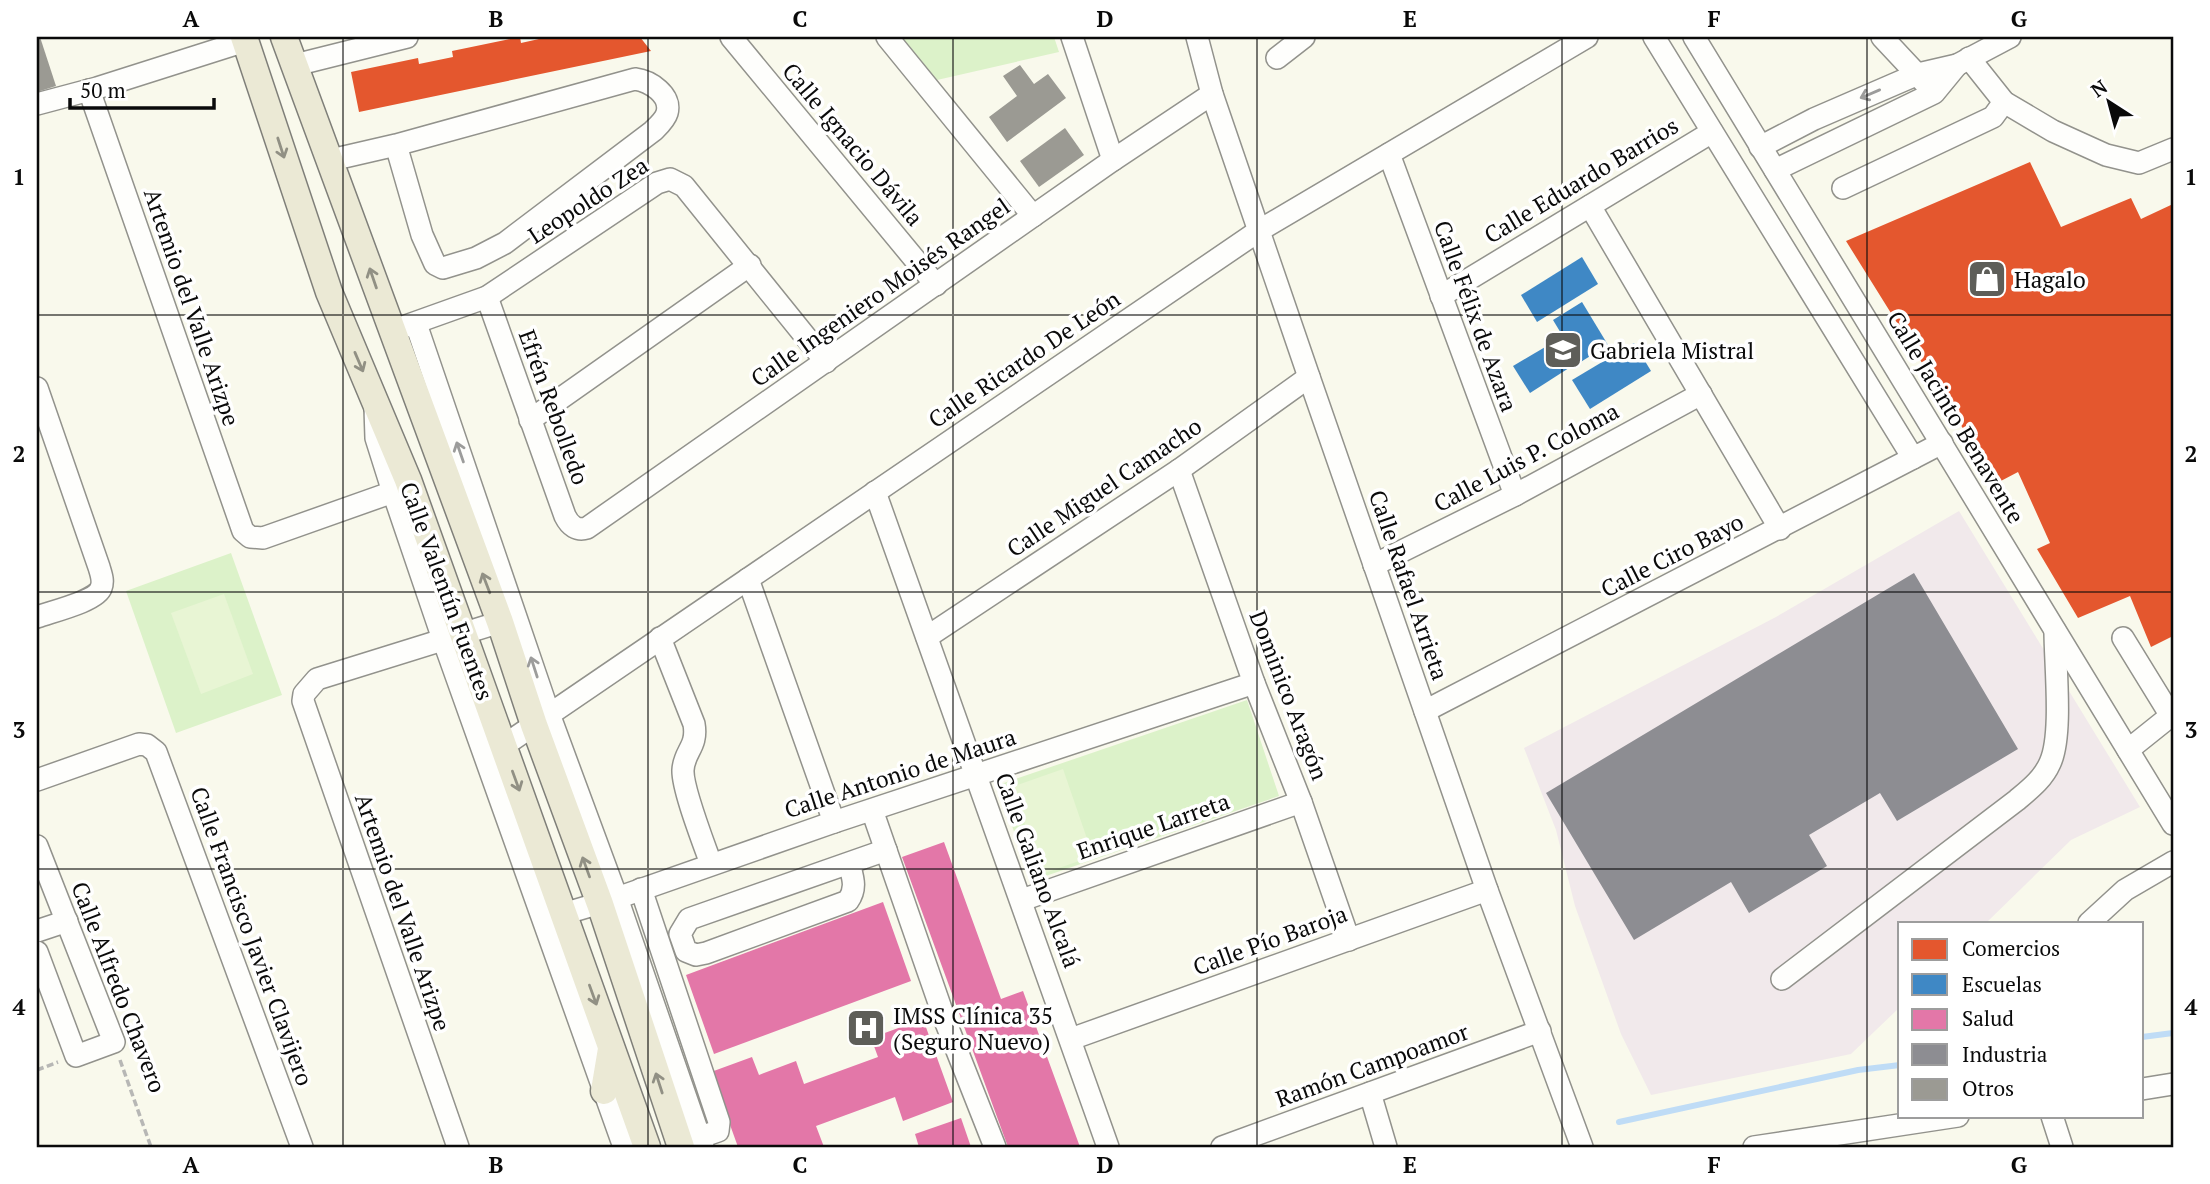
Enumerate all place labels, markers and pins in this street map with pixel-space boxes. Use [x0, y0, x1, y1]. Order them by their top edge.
shop icon: Hagalo [1966, 258, 2008, 300]
place label: Hagalo [2014, 264, 2086, 295]
school or university icon: Gabriela Mistral [1542, 329, 1584, 371]
place label: Gabriela Mistral [1590, 335, 1754, 366]
place label: IMSS Clínica 35 (Seguro Nuevo) [893, 1000, 1053, 1057]
hospital icon: IMSS Clínica 35 (Seguro Nuevo) [845, 1007, 887, 1049]

